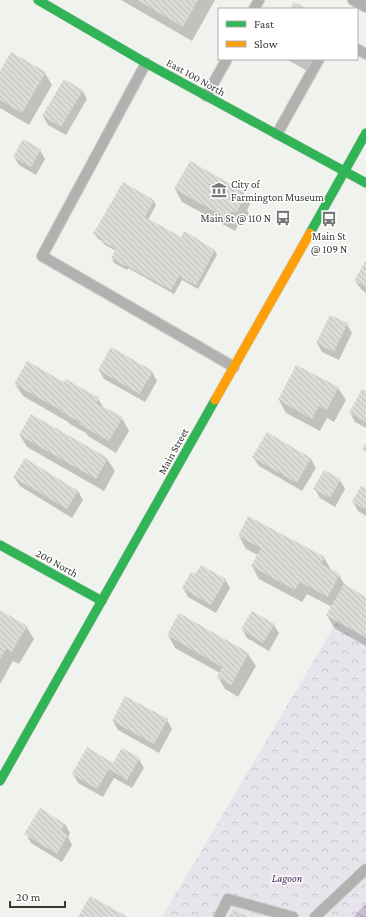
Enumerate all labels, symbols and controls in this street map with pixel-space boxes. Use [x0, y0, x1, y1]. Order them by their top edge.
legend [218, 8, 358, 60]
text: Fast [254, 17, 275, 31]
text: Slow [254, 37, 278, 51]
street label: East 100 North [165, 56, 228, 98]
place label: City of Farmington Museum [231, 178, 324, 204]
museum icon: City of Farmington Museum [210, 181, 228, 199]
bus stop icon: Main St @ 110 N [274, 209, 292, 227]
bus stop icon: Main St @ 109 N [320, 210, 338, 228]
place label: Main St @ 110 N [200, 212, 271, 225]
place label: Main St @ 109 N [311, 230, 347, 256]
street label: Main Street [155, 426, 191, 476]
street label: 200 North [34, 547, 80, 579]
park label: Lagoon [272, 872, 303, 885]
scale bar [10, 883, 65, 909]
text: 20 m [16, 890, 41, 904]

